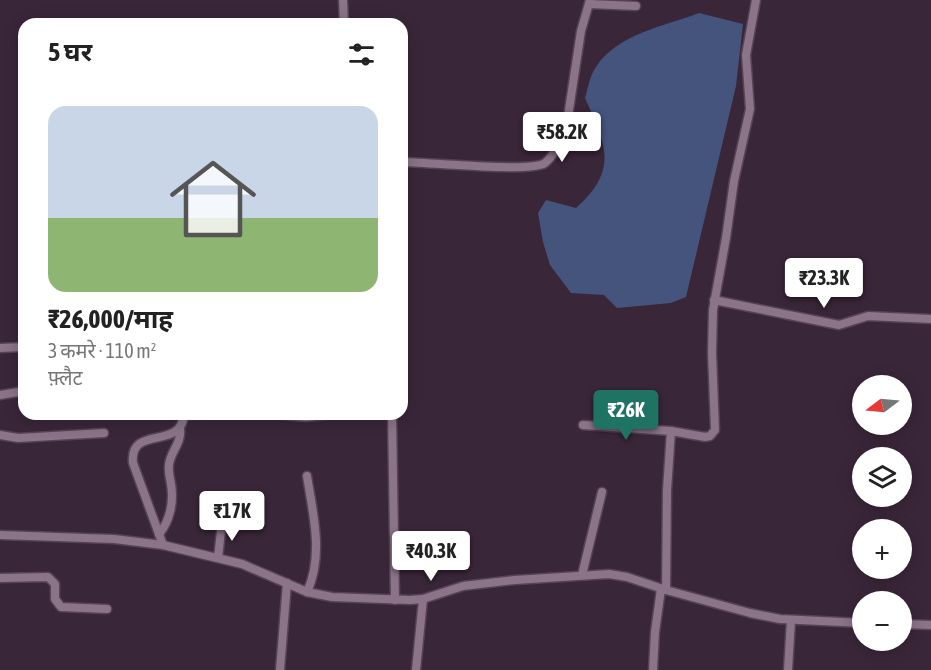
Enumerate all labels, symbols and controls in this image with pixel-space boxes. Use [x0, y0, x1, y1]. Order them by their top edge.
text: 5 घर [48, 37, 92, 67]
icon: filters [345, 38, 378, 71]
pin: ₹58.2K [513, 112, 611, 163]
text: ₹58.2K [537, 120, 587, 143]
icon: home [159, 145, 267, 253]
pin: ₹23.3K [775, 258, 873, 309]
text: ₹23.3K [799, 266, 849, 289]
text: ₹26,000/माह [48, 304, 173, 334]
text: 3 कमरे · 110 m² [48, 339, 156, 362]
text: फ़्लैट [48, 366, 83, 389]
north arrow [852, 375, 912, 435]
map controls [852, 375, 912, 651]
pin: ₹26K [590, 390, 662, 441]
text: ₹26K [607, 398, 645, 421]
button: layers [852, 447, 912, 507]
pin: ₹17K [196, 491, 268, 542]
text: ₹17K [213, 499, 251, 522]
button: + [852, 519, 912, 579]
pin: ₹40.3K [382, 531, 480, 582]
text: ₹40.3K [406, 539, 456, 562]
button: − [852, 591, 912, 651]

